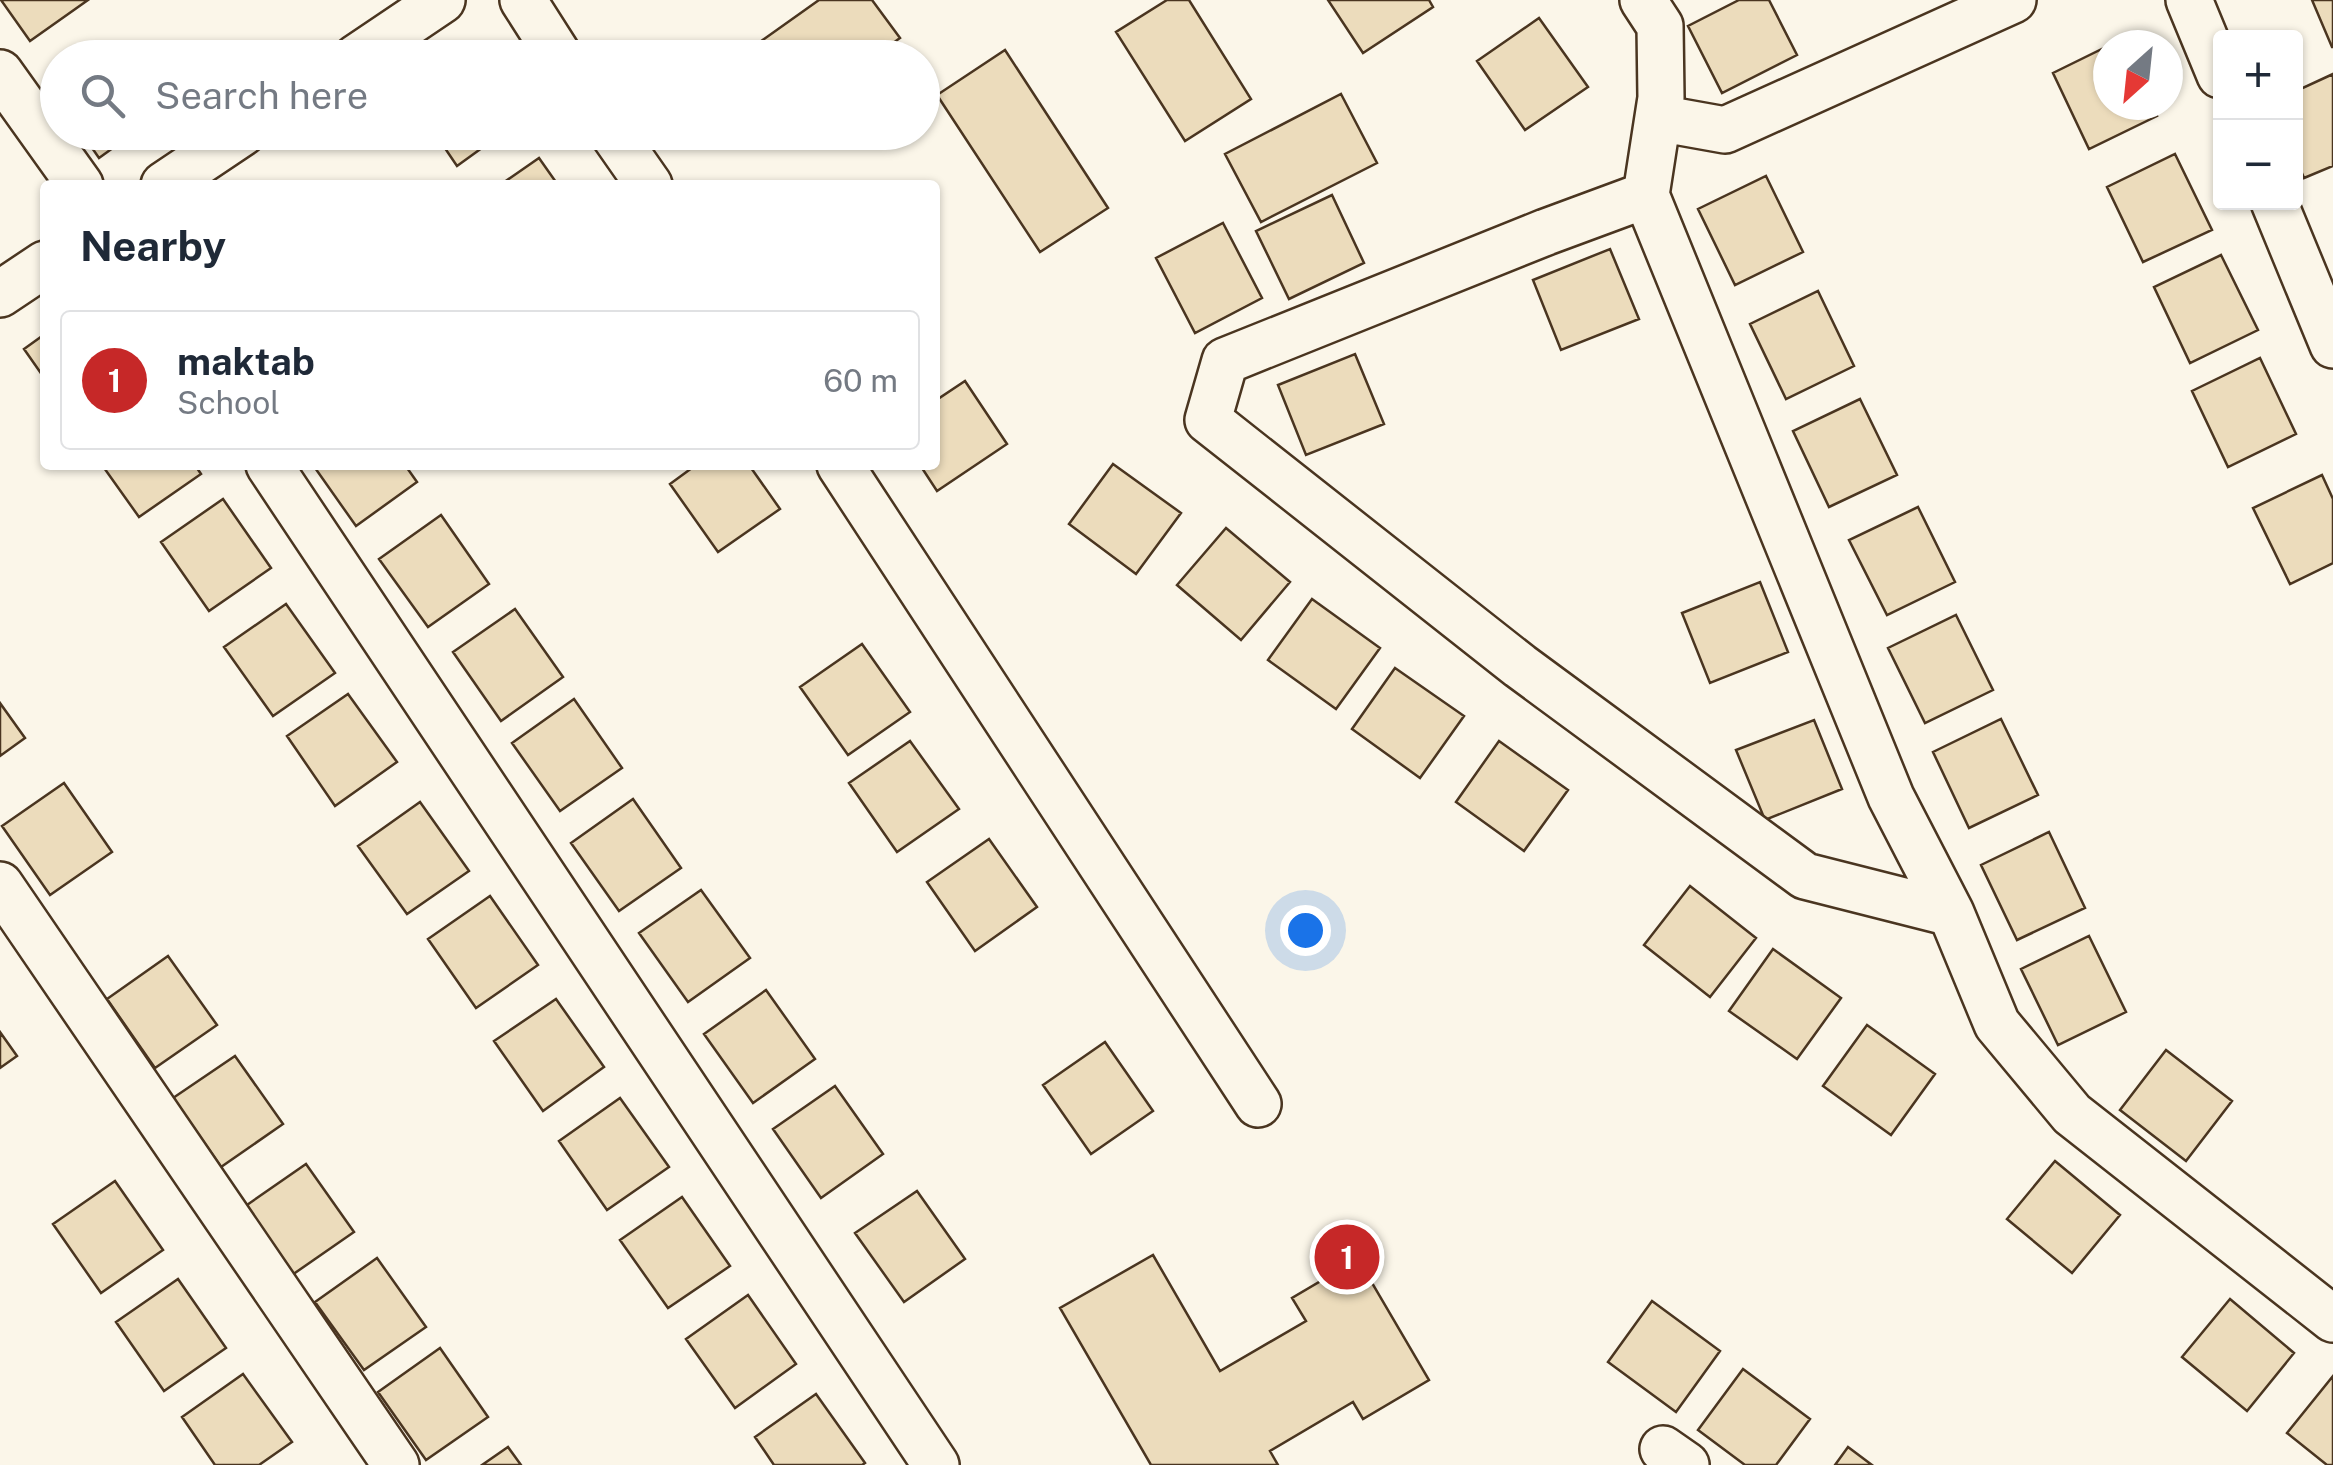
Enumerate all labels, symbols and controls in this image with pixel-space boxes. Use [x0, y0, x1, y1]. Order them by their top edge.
north arrow [2093, 30, 2183, 120]
map controls [2213, 30, 2303, 210]
button: + [2213, 30, 2303, 120]
search box [40, 40, 940, 150]
icon: search [75, 68, 130, 123]
text: Search here [155, 73, 368, 118]
button: − [2213, 120, 2303, 210]
text: Nearby [80, 221, 226, 270]
text: maktab [177, 339, 315, 384]
text: 1 [108, 362, 121, 399]
text: 60 m [823, 362, 898, 399]
text: School [177, 384, 280, 421]
your location [1280, 905, 1331, 956]
pin: 1 [1314, 1220, 1380, 1294]

